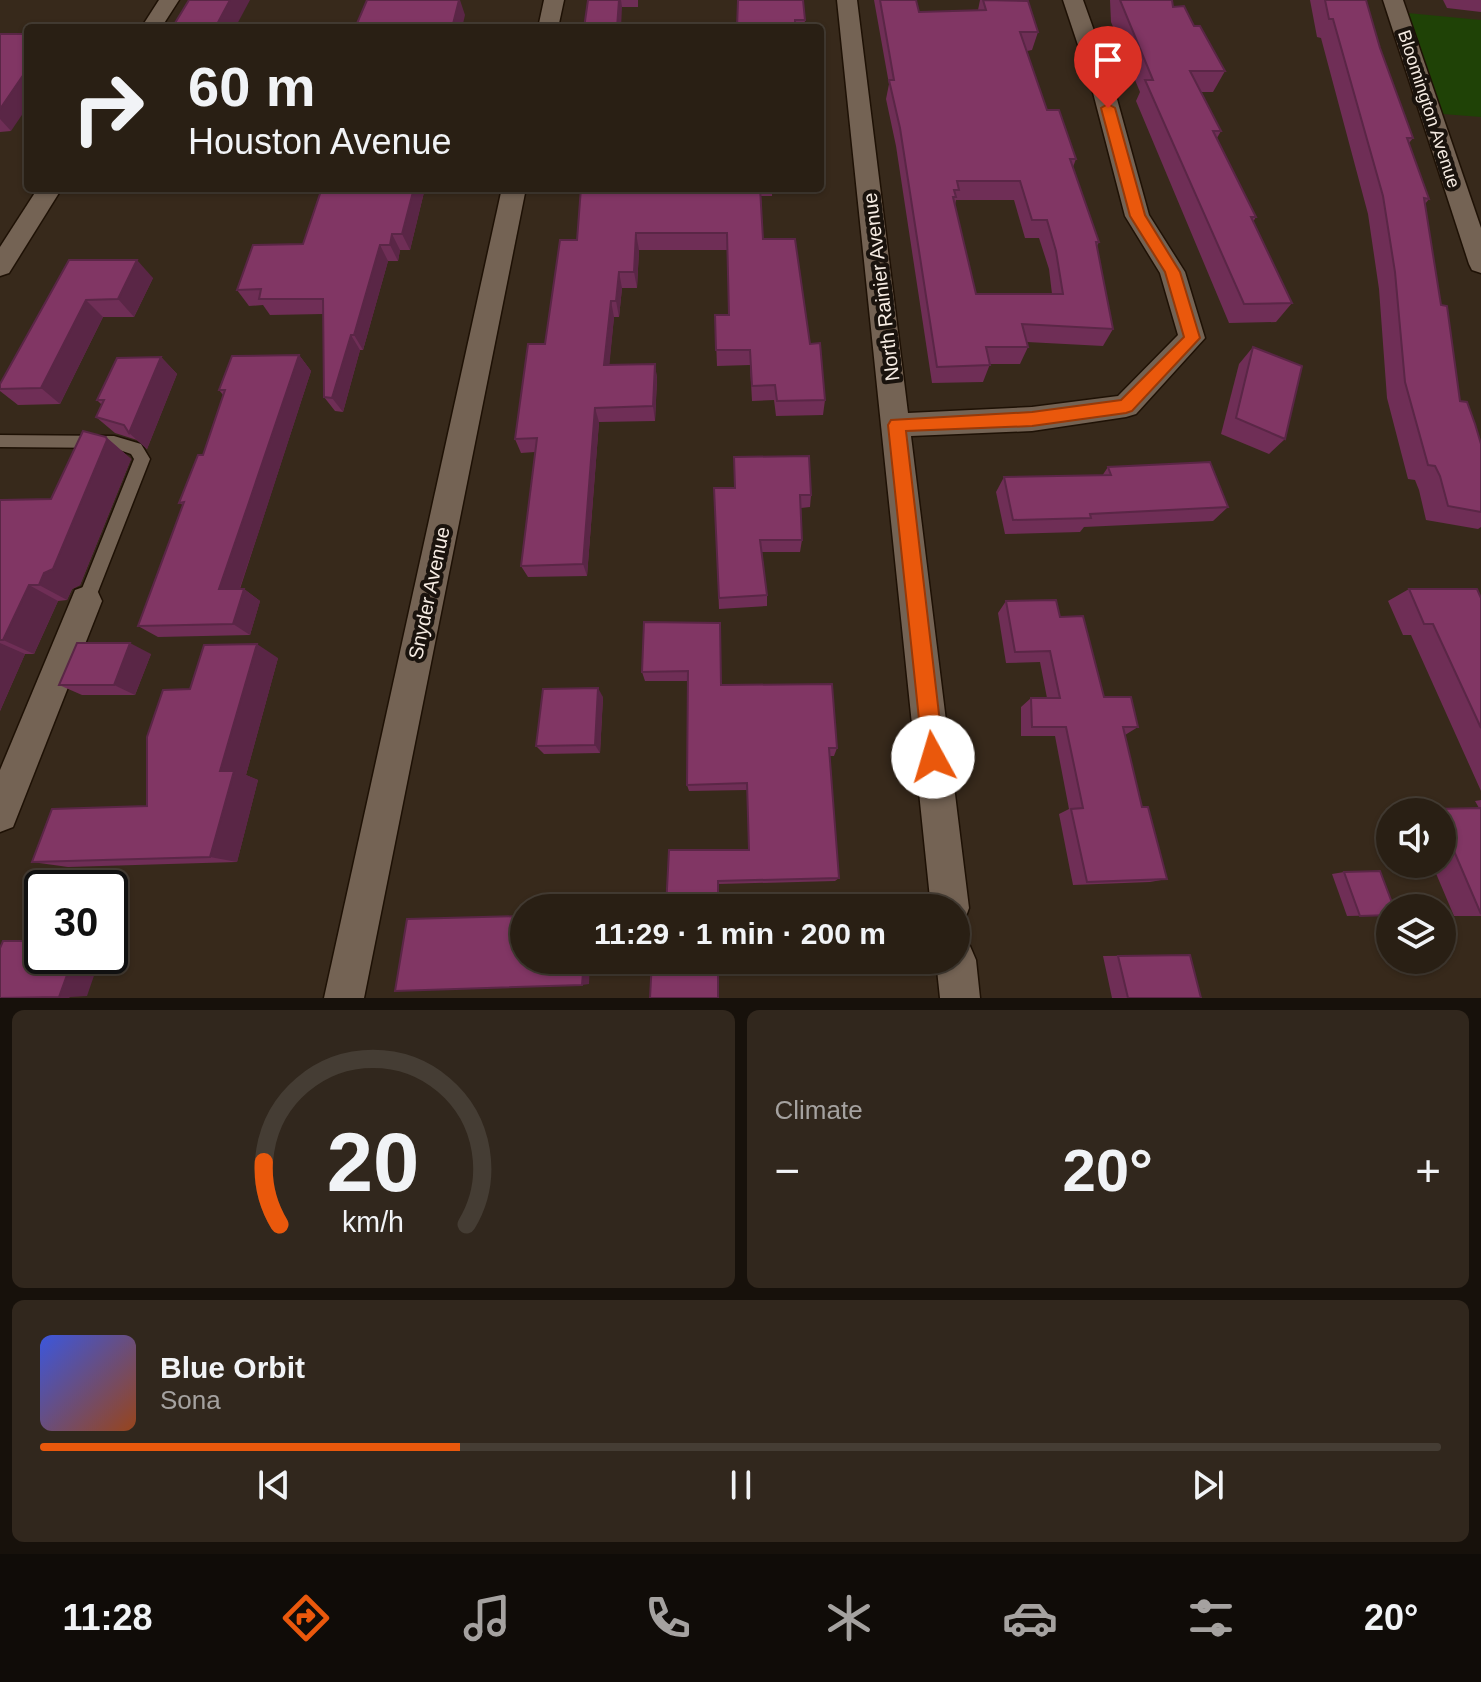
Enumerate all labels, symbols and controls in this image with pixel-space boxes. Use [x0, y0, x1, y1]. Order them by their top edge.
pin [1074, 26, 1142, 108]
street label: Bloomington Avenue [1394, 28, 1464, 190]
icon: arrive [1086, 38, 1130, 82]
text: 60 m [188, 55, 316, 118]
icon: right [56, 56, 160, 160]
text: Houston Avenue [188, 121, 452, 162]
street label: North Rainier Avenue [859, 191, 903, 383]
street label: Snyder Avenue [404, 525, 454, 661]
position arrow [891, 715, 975, 799]
map controls [1376, 798, 1456, 974]
button: sound [1376, 798, 1456, 878]
speed limit sign: 30 [24, 870, 128, 974]
button: layers [1376, 894, 1456, 974]
text: 11:29 · 1 min · 200 m [594, 917, 886, 950]
text: Climate [775, 1095, 863, 1125]
text: 20 [327, 1116, 420, 1209]
text: 20° [1062, 1137, 1153, 1204]
text: − [775, 1146, 800, 1195]
text: + [1415, 1146, 1441, 1195]
text: km/h [342, 1206, 404, 1238]
text: Blue Orbit [160, 1351, 305, 1384]
text: Sona [160, 1385, 221, 1415]
icon: previous [252, 1463, 296, 1507]
icon: pause [719, 1463, 763, 1507]
icon: next [1186, 1463, 1230, 1507]
icon: directions [278, 1590, 334, 1646]
icon: music [459, 1590, 515, 1646]
icon: phone [640, 1590, 696, 1646]
icon: climate [821, 1590, 877, 1646]
icon: car [1002, 1590, 1058, 1646]
icon: filters [1183, 1590, 1239, 1646]
text: 11:28 [63, 1597, 153, 1638]
text: 20° [1364, 1597, 1418, 1638]

